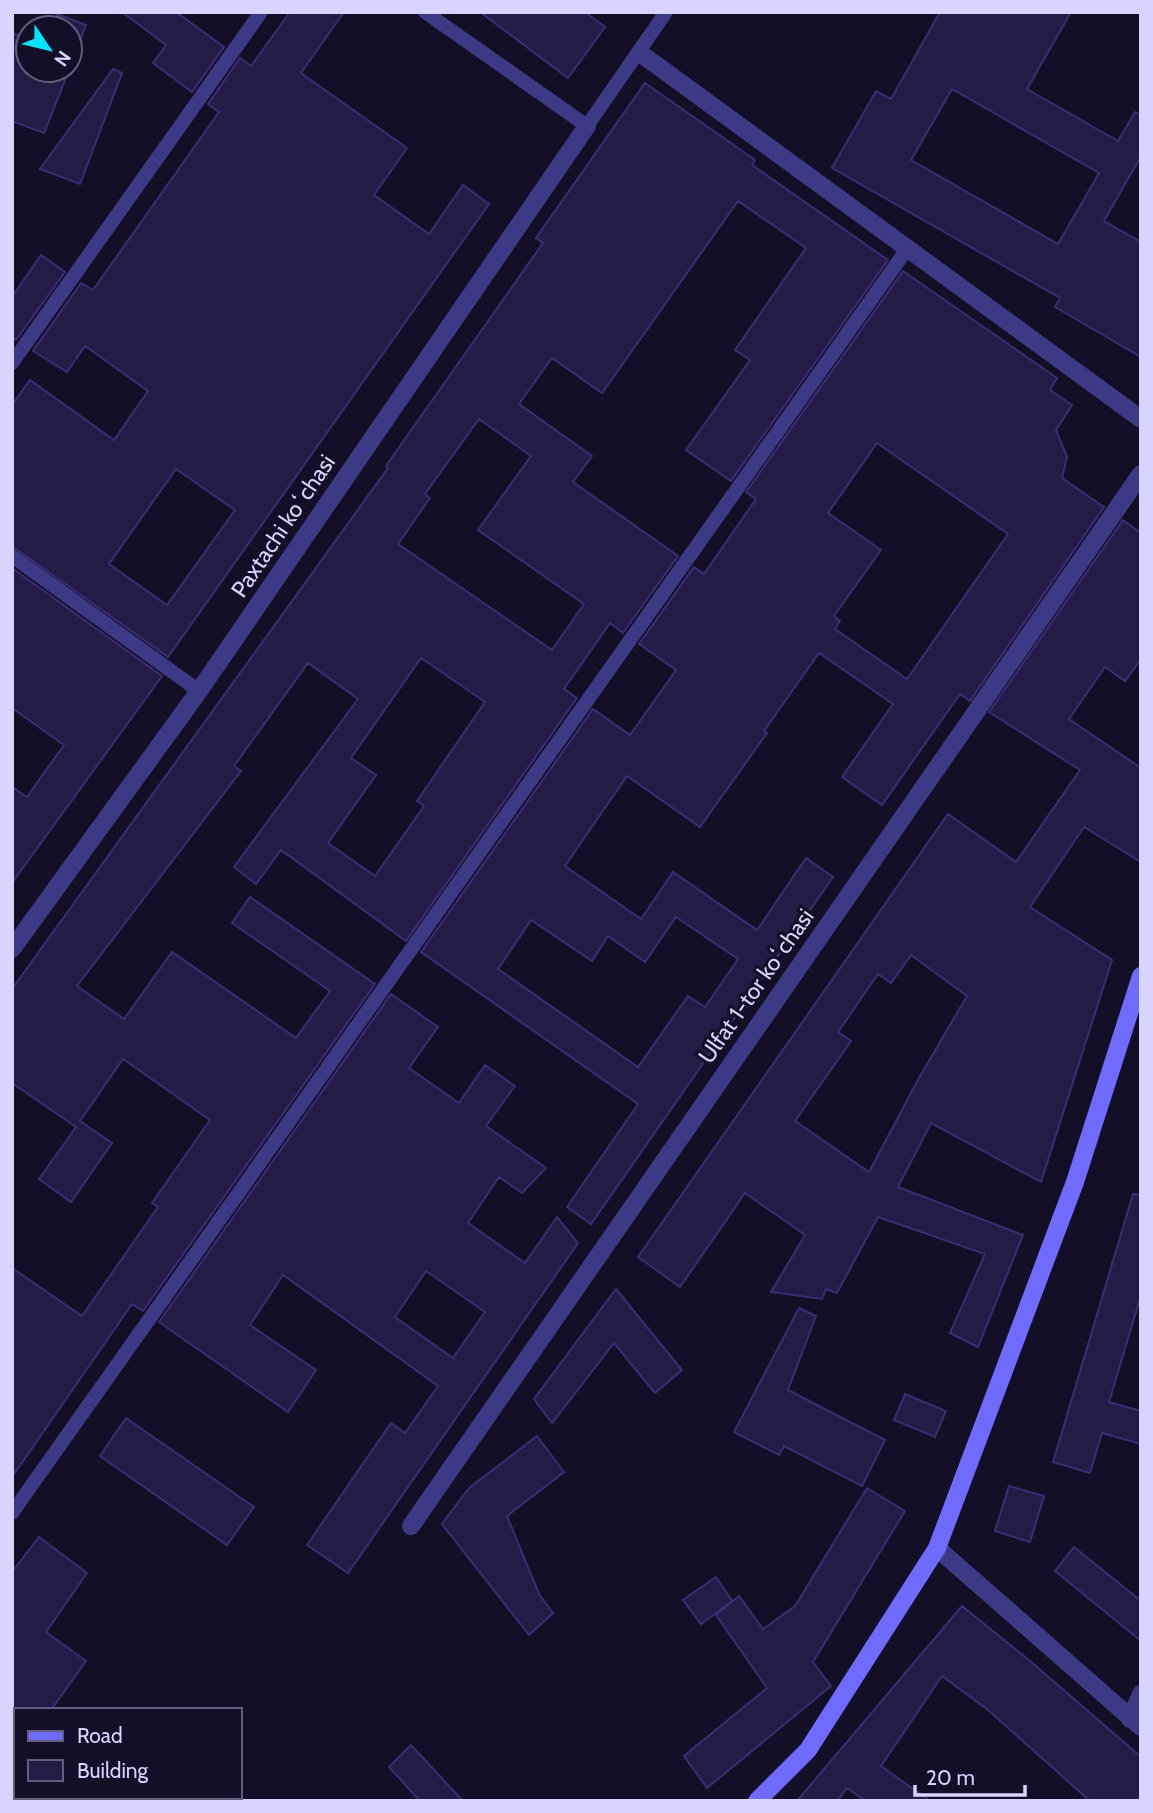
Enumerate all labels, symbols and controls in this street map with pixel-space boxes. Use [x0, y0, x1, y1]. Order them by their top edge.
north arrow [14, 14, 84, 84]
text: N [49, 46, 76, 71]
street label: Paxtachi koʻchasi [225, 449, 341, 603]
street label: Ulfat 1-tor koʻchasi [692, 903, 820, 1069]
legend [14, 1708, 242, 1799]
text: Road [77, 1723, 123, 1748]
scale bar [915, 1754, 1025, 1798]
text: Building [77, 1758, 149, 1783]
text: 20 m [926, 1765, 975, 1790]

